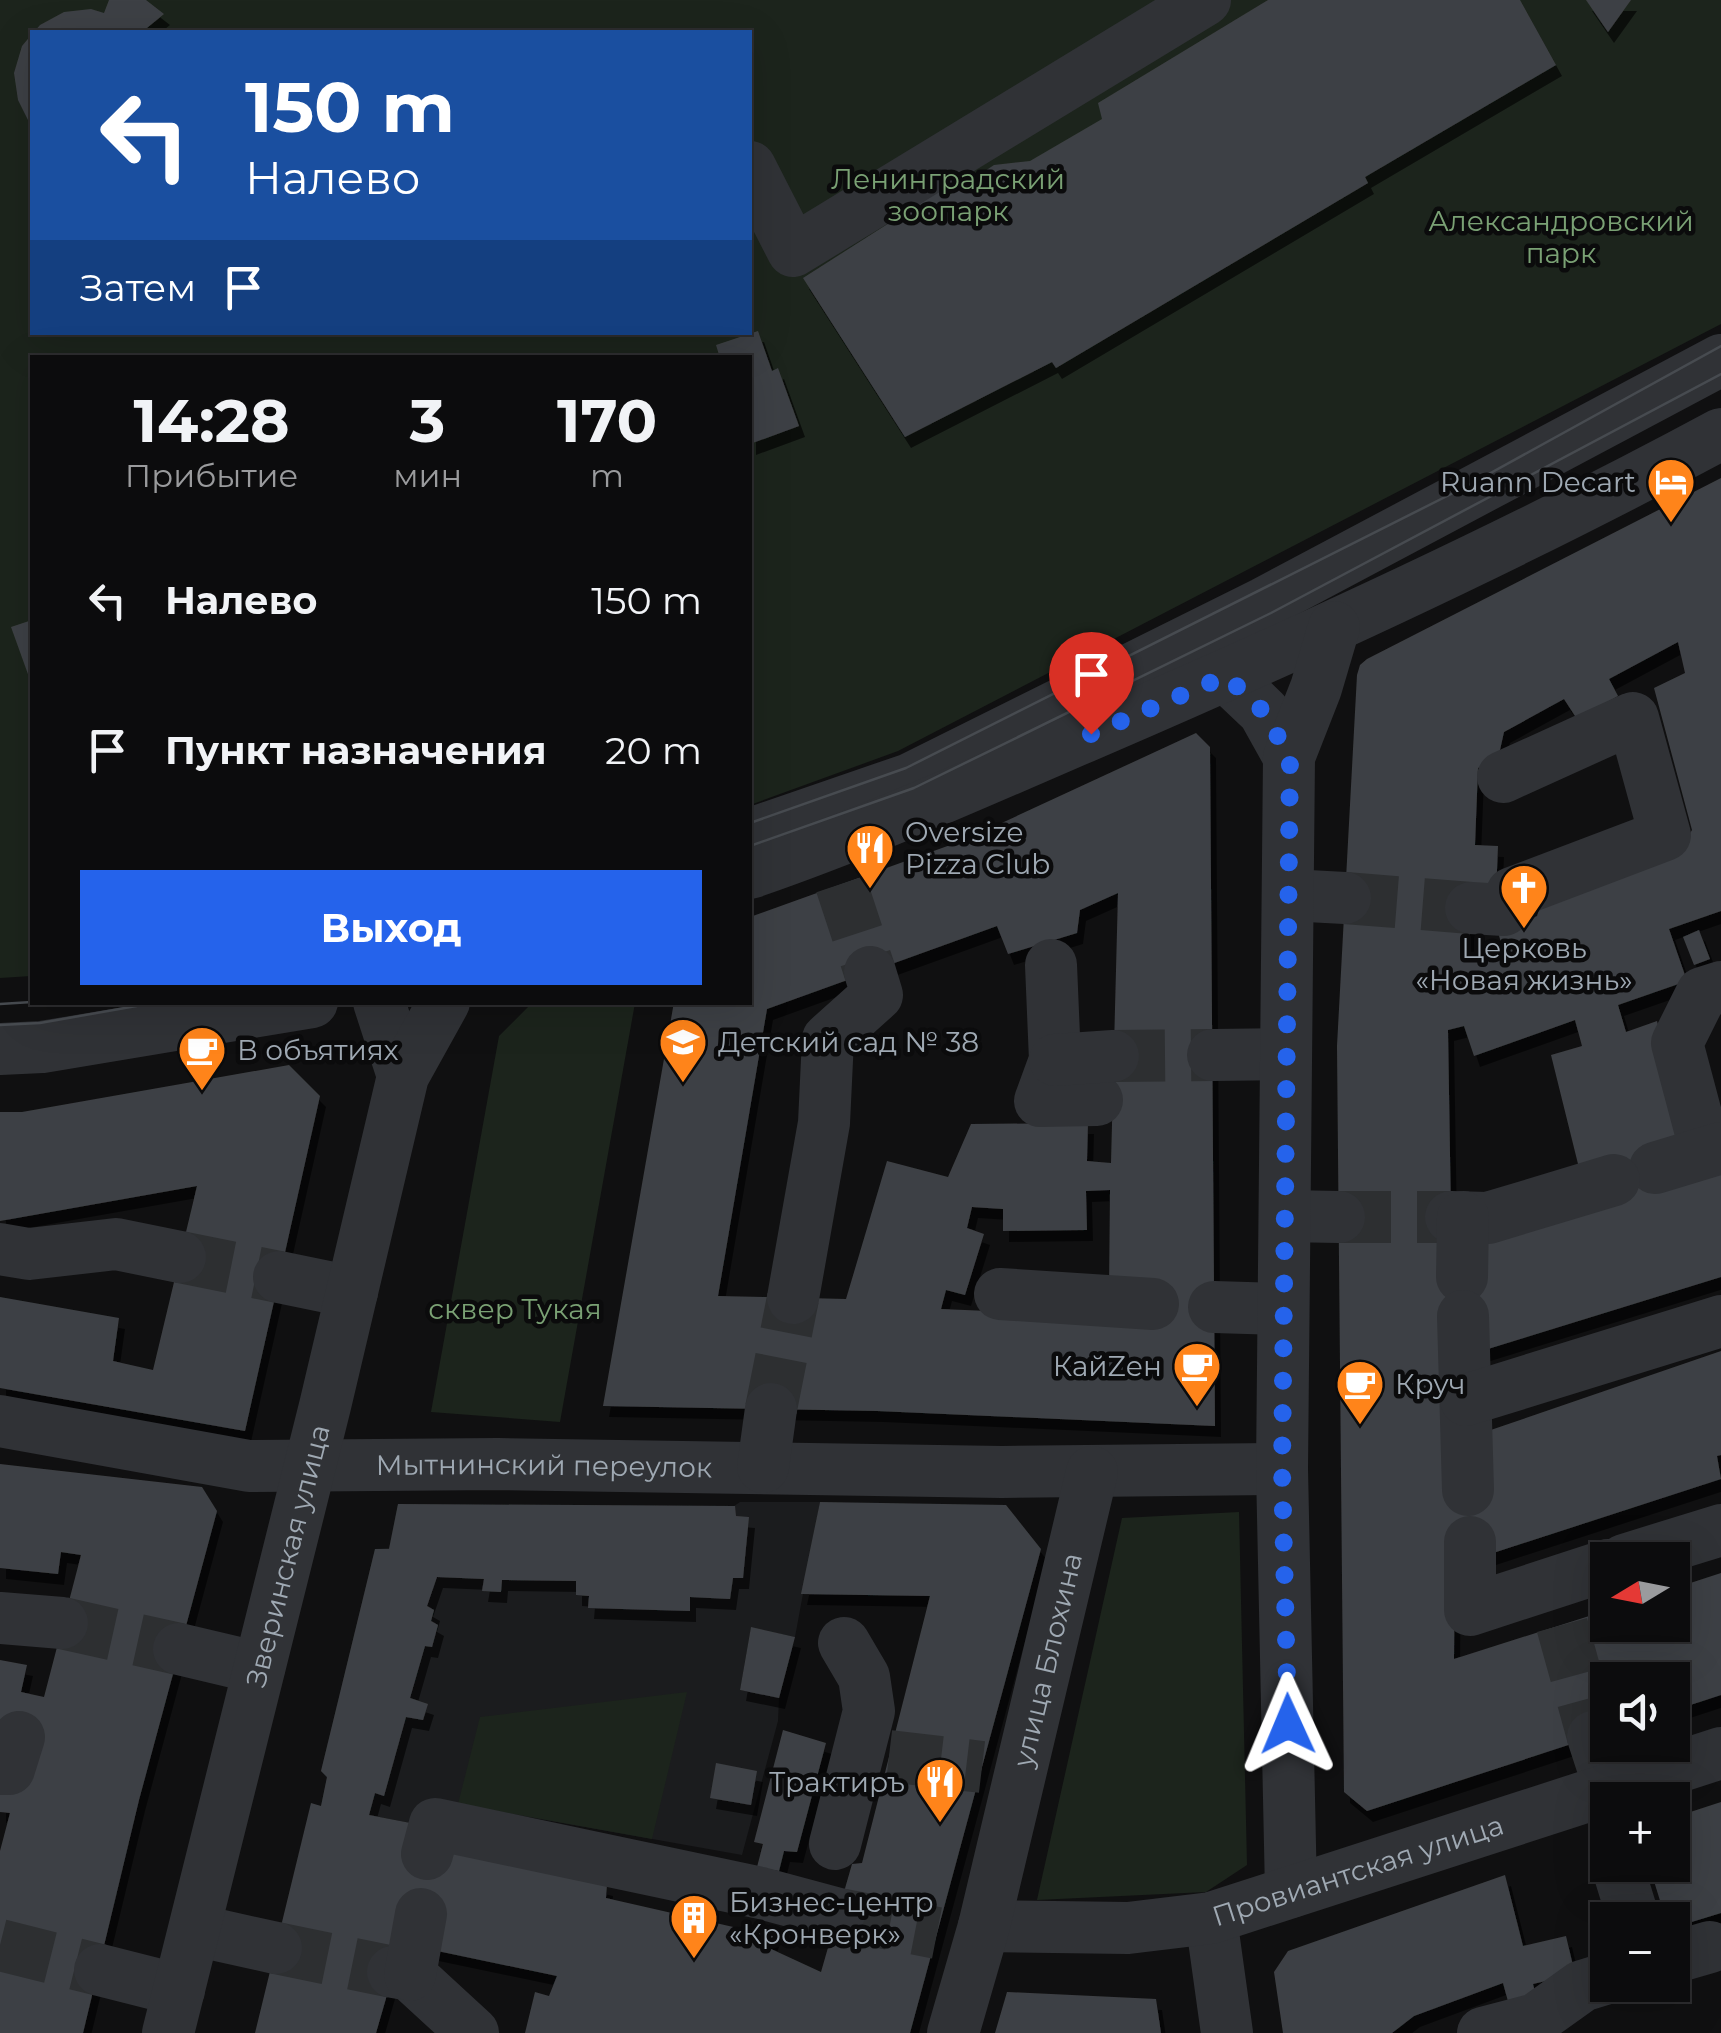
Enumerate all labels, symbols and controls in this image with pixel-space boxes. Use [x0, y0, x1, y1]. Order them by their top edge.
text: 150 m [245, 64, 455, 150]
icon: left [80, 70, 210, 200]
text: Налево [245, 150, 420, 205]
park label: Ленинградский зоопарк [831, 162, 1065, 228]
park label: Александровский парк [1428, 204, 1694, 270]
icon: arrive [216, 260, 271, 315]
text: Затем [80, 264, 196, 311]
text: 14:28 [134, 384, 290, 457]
text: 3 [410, 384, 445, 457]
text: 170 [557, 384, 657, 457]
text: Прибытие [125, 456, 298, 495]
text: мин [393, 456, 462, 495]
text: m [590, 456, 624, 495]
hotel icon: Ruann Decart [1645, 456, 1697, 524]
place label: Ruann Decart [1440, 465, 1636, 499]
icon: left [80, 573, 135, 628]
text: Налево [165, 577, 317, 624]
text: 150 m [591, 577, 702, 624]
pin [1049, 632, 1134, 735]
icon: arrive [1064, 647, 1119, 702]
icon: arrive [80, 723, 135, 778]
text: Пункт назначения [165, 727, 547, 774]
text: 20 m [605, 727, 702, 774]
place label: Oversize Pizza Club [905, 815, 1050, 881]
restaurant icon: Oversize Pizza Club [844, 822, 896, 890]
church icon: Церковь «Новая жизнь» [1498, 862, 1550, 930]
button: Выход [80, 870, 702, 985]
place label: Церковь «Новая жизнь» [1415, 931, 1633, 997]
school or university icon: Детский сад № 38 [657, 1016, 709, 1084]
cafe icon: В объятиях [176, 1024, 228, 1092]
place label: Детский сад № 38 [718, 1025, 979, 1059]
place label: В объятиях [237, 1033, 399, 1067]
park label: сквер Тукая [428, 1292, 602, 1326]
cafe icon: КайZен [1171, 1340, 1223, 1408]
place label: КайZен [1053, 1349, 1162, 1383]
cafe icon: Круч [1334, 1358, 1386, 1426]
place label: Круч [1395, 1367, 1466, 1401]
street label: Зверинская улица [238, 1421, 337, 1690]
street label: Мытнинский переулок [376, 1447, 712, 1484]
north arrow [1590, 1542, 1690, 1642]
map controls [1590, 1542, 1690, 2002]
street label: улица Блохина [1005, 1549, 1089, 1771]
button: sound [1590, 1662, 1690, 1762]
position arrow [1236, 1672, 1340, 1776]
restaurant icon: Трактиръ [914, 1756, 966, 1824]
place label: Трактиръ [769, 1765, 905, 1799]
button: + [1590, 1782, 1690, 1882]
street label: Провиантская улица [1208, 1807, 1508, 1933]
place label: Бизнес-центр «Кронверк» [729, 1885, 934, 1951]
building icon: Бизнес-центр «Кронверк» [668, 1892, 720, 1960]
button: − [1590, 1902, 1690, 2002]

